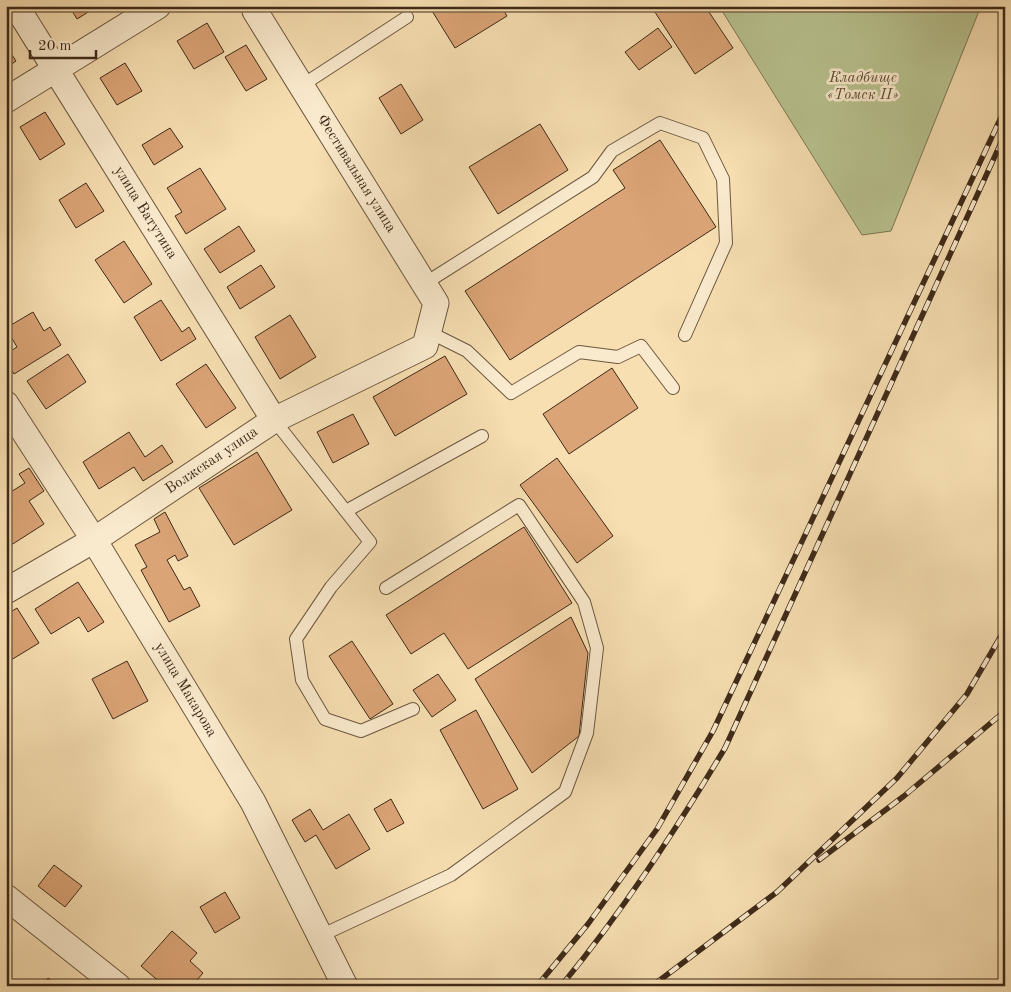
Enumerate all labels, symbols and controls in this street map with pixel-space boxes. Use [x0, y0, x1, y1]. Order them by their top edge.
scale bar [30, 28, 96, 60]
text: 20 m [38, 39, 72, 54]
park label: Кладбище «Томск II» [827, 70, 899, 103]
street label: Фестивальная улица [314, 113, 399, 236]
street label: улица Ватутина [111, 164, 180, 262]
street label: Волжская улица [163, 424, 261, 497]
street label: улица Макарова [151, 640, 219, 740]

